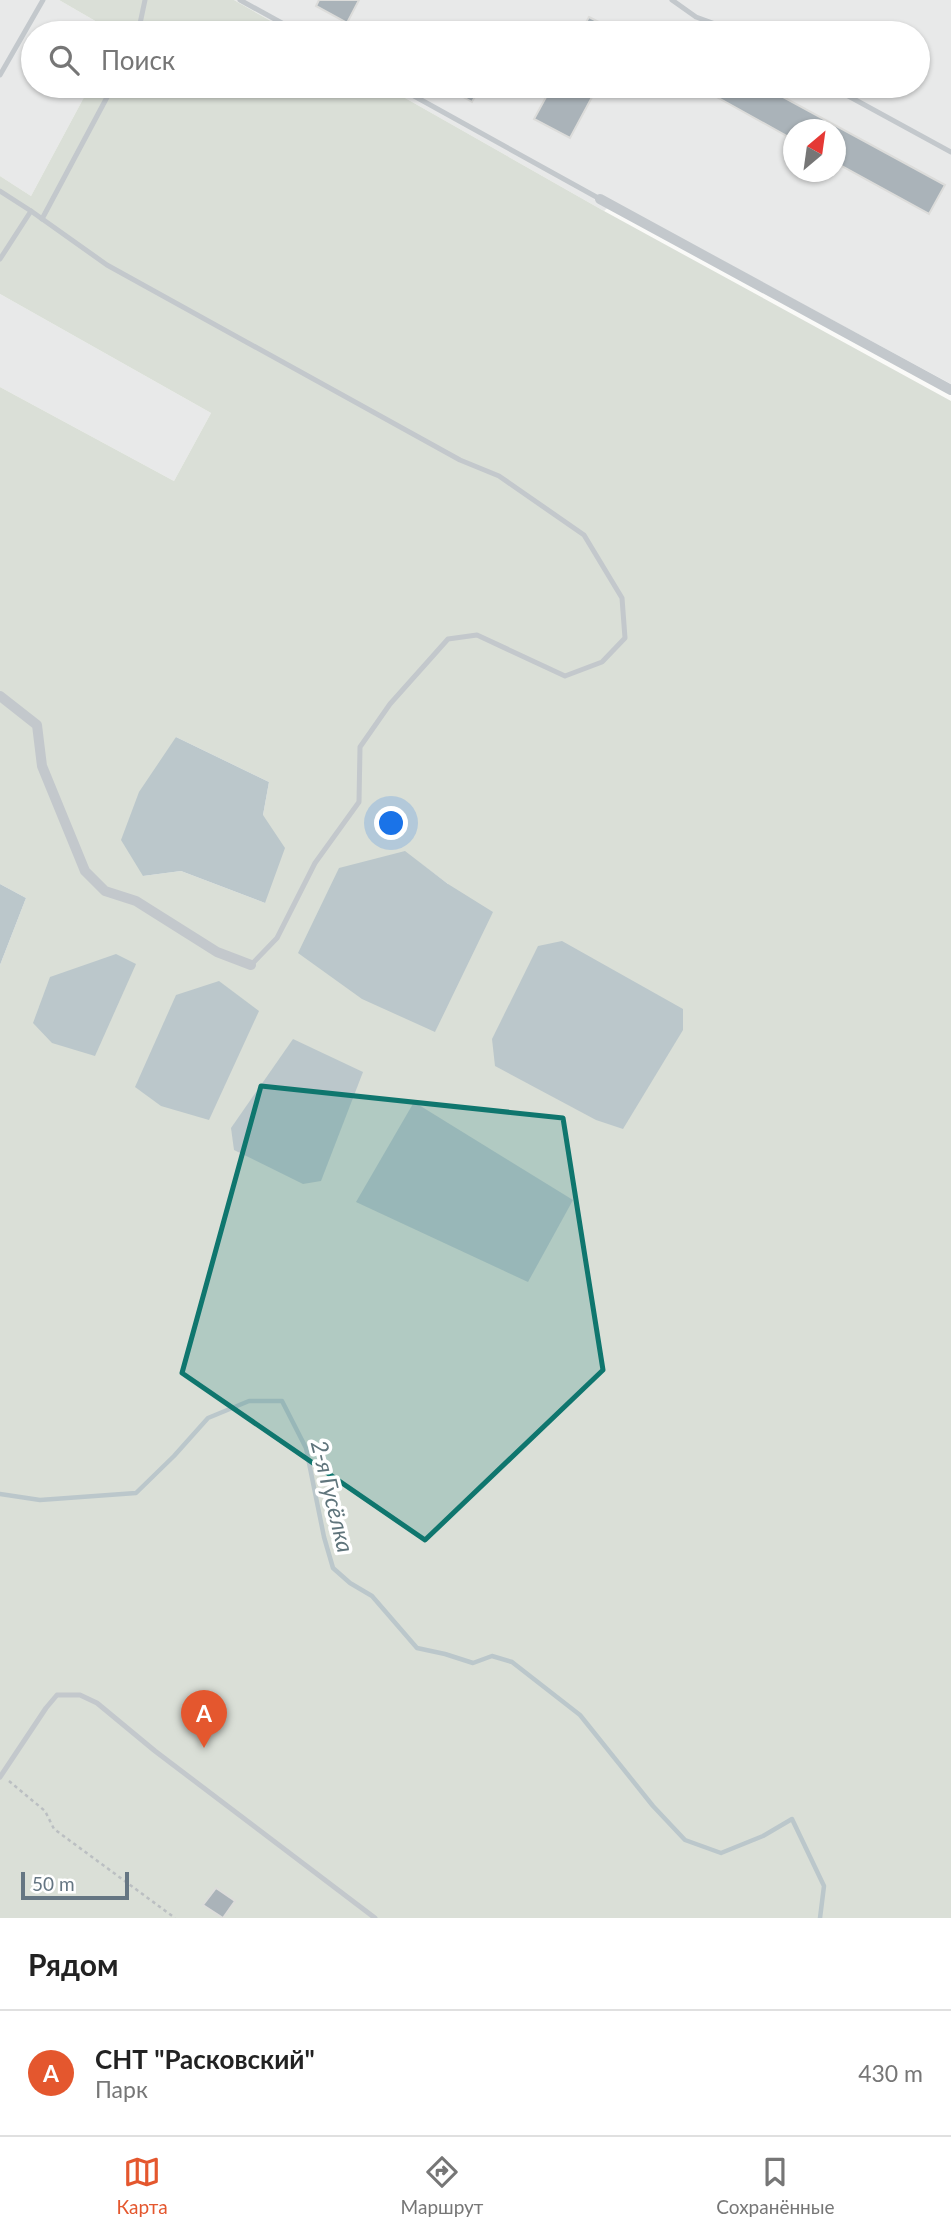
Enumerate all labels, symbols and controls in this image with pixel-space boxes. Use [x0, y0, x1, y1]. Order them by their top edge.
search box [21, 21, 930, 98]
icon: search [45, 41, 83, 79]
text: Поиск [101, 44, 175, 76]
north arrow [783, 119, 846, 182]
your location [374, 806, 408, 840]
water label: 2-я Гусёлка [306, 1437, 360, 1555]
pin: A [181, 1690, 227, 1748]
scale bar [21, 1869, 130, 1901]
text: 50 m [32, 1872, 75, 1895]
text: Рядом [28, 1946, 118, 1982]
text: СНТ "Расковский" [95, 2043, 315, 2075]
text: A [43, 2059, 59, 2087]
text: 430 m [858, 2059, 923, 2087]
text: Парк [95, 2075, 148, 2103]
tab: Карта [116, 2153, 168, 2218]
tab: Маршрут [401, 2153, 483, 2218]
tab: Сохранённые [716, 2153, 835, 2218]

